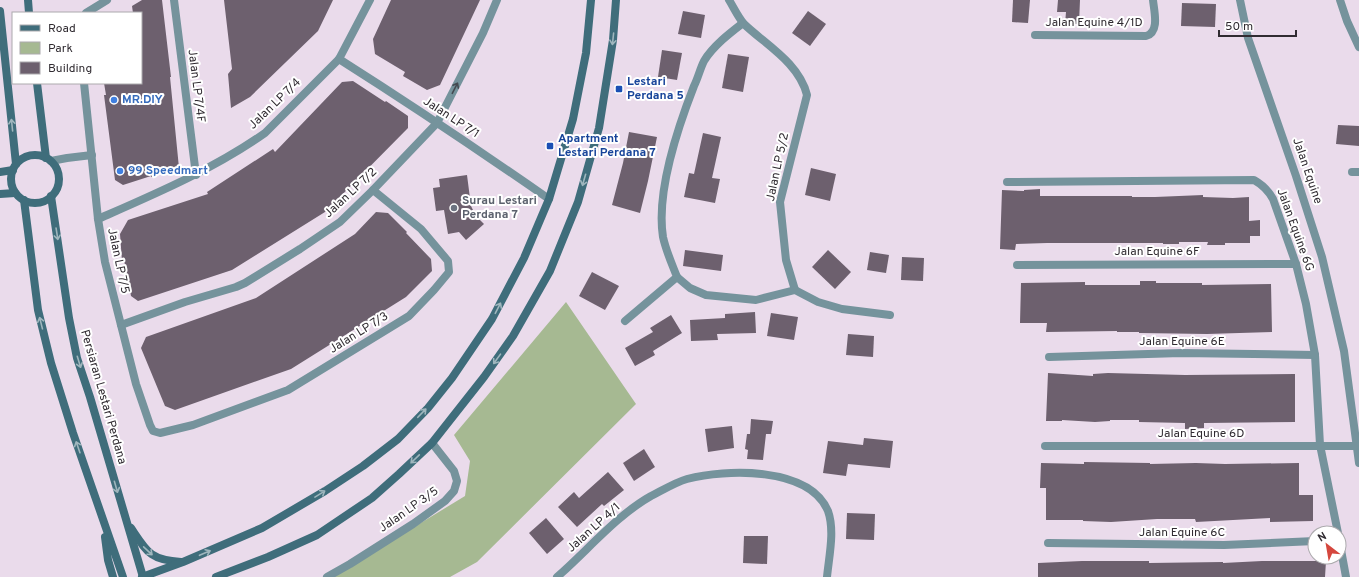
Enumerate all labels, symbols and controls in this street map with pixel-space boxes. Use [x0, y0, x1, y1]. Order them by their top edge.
legend [12, 12, 142, 84]
scale bar [1219, 12, 1296, 38]
street label: Jalan Equine 4/1D [1045, 15, 1143, 31]
text: 50 m [1225, 19, 1253, 35]
text: Road [48, 21, 76, 37]
one-way arrow [609, 32, 617, 45]
text: Park [48, 41, 73, 57]
street label: Jalan LP 7/4F [184, 48, 208, 124]
text: Building [48, 61, 92, 77]
place label: Lestari Perdana 5 [627, 74, 684, 104]
street label: Jalan LP 7/4 [245, 75, 305, 133]
one-way arrow [451, 83, 459, 95]
marker: Lestari Perdana 5 [614, 84, 624, 94]
place label: MR.DIY [122, 92, 163, 108]
street label: Jalan LP 7/1 [420, 94, 482, 142]
marker: MR.DIY [109, 95, 119, 105]
one-way arrow [8, 119, 16, 132]
place label: Apartment Lestari Perdana 7 [558, 131, 656, 161]
street label: Jalan LP 5/2 [763, 131, 793, 203]
street label: Jalan Equine [1288, 136, 1326, 206]
marker: Apartment Lestari Perdana 7 [545, 141, 555, 151]
place label: 99 Speedmart [128, 163, 208, 179]
street label: Jalan LP 7/2 [321, 164, 381, 222]
marker: 99 Speedmart [115, 166, 125, 176]
one-way arrow [580, 173, 587, 186]
street label: Jalan Equine 6G [1273, 186, 1317, 274]
place label: Surau Lestari Perdana 7 [462, 193, 537, 223]
marker: Surau Lestari Perdana 7 [449, 203, 459, 213]
one-way arrow [53, 227, 61, 240]
street label: Jalan LP 7/5 [103, 227, 133, 295]
street label: Jalan Equine 6F [1114, 244, 1200, 260]
one-way arrow [495, 302, 502, 314]
street label: Jalan LP 7/3 [326, 309, 392, 357]
one-way arrow [37, 317, 45, 330]
street label: Persiaran Lestari Perdana [76, 328, 130, 466]
street label: Jalan Equine 6E [1139, 334, 1225, 350]
one-way arrow [493, 353, 501, 364]
one-way arrow [76, 356, 83, 369]
one-way arrow [417, 408, 427, 418]
street label: Jalan Equine 6D [1158, 426, 1244, 442]
one-way arrow [74, 441, 81, 454]
one-way arrow [410, 454, 420, 464]
one-way arrow [113, 480, 120, 493]
street label: Jalan LP 3/5 [376, 484, 442, 536]
one-way arrow [315, 489, 326, 498]
street label: Jalan LP 4/1 [564, 500, 624, 556]
street label: Jalan Equine 6C [1139, 525, 1225, 541]
north arrow [1307, 525, 1347, 565]
text: N [1315, 529, 1329, 545]
one-way arrow [143, 546, 153, 555]
one-way arrow [199, 548, 211, 556]

